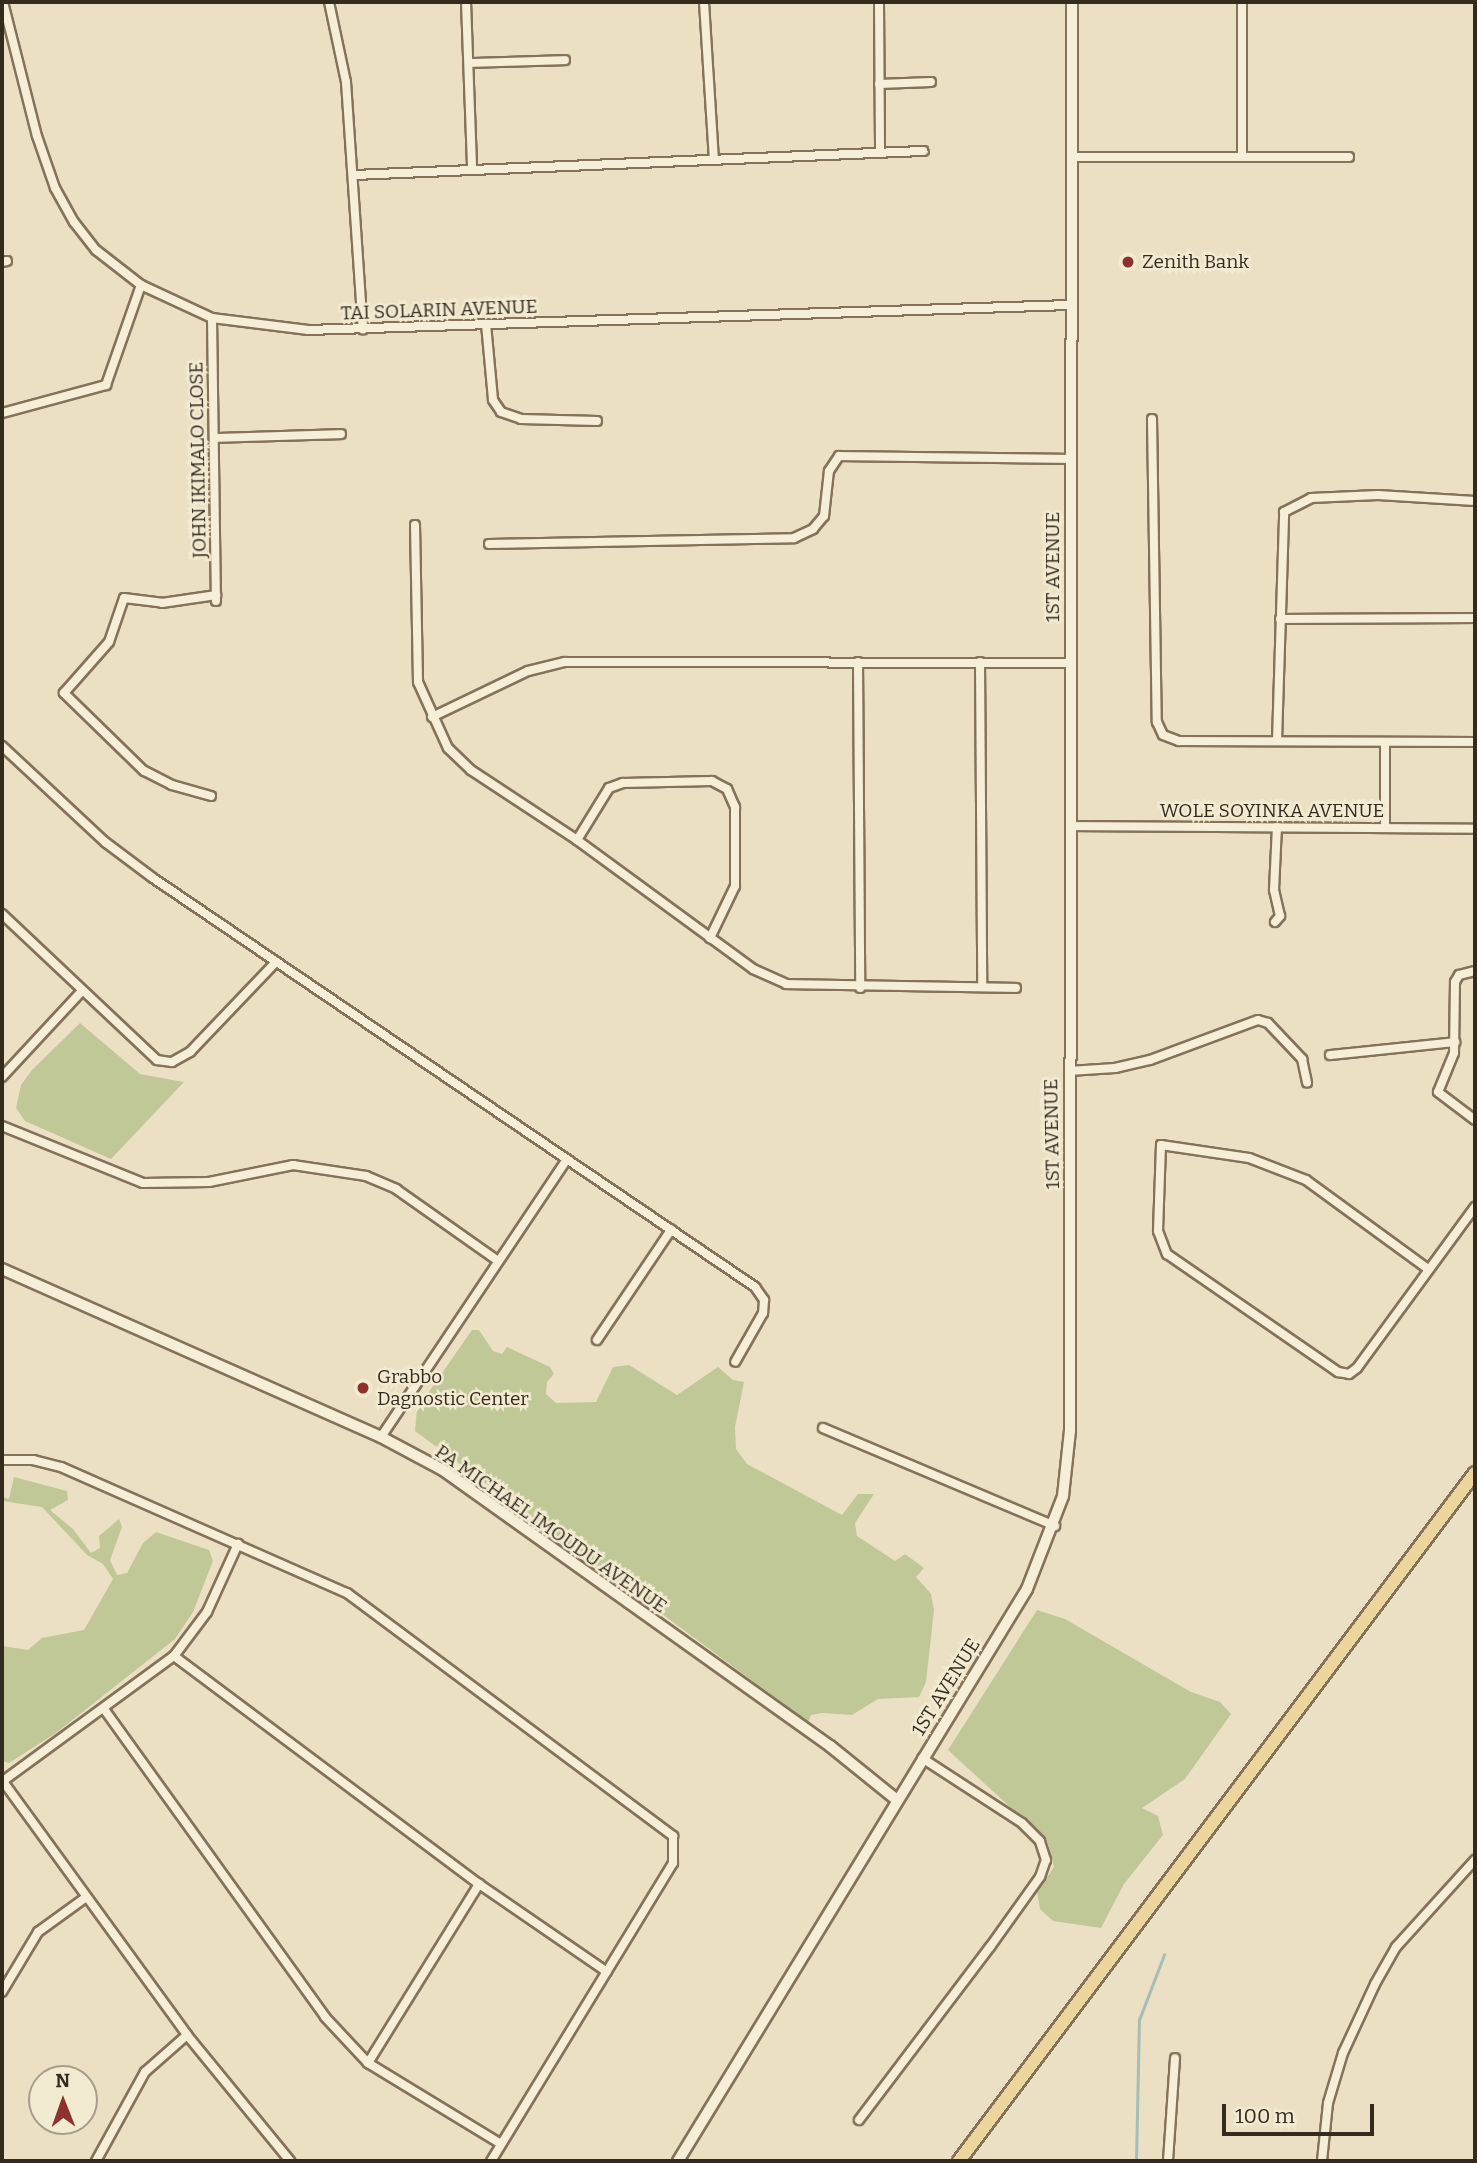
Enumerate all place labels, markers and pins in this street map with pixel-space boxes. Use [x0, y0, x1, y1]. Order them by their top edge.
place label: Zenith Bank [1142, 251, 1249, 273]
marker: Zenith Bank [1120, 254, 1136, 270]
place label: Grabbo Dagnostic Center [377, 1366, 529, 1410]
marker: Grabbo Dagnostic Center [355, 1380, 371, 1396]

